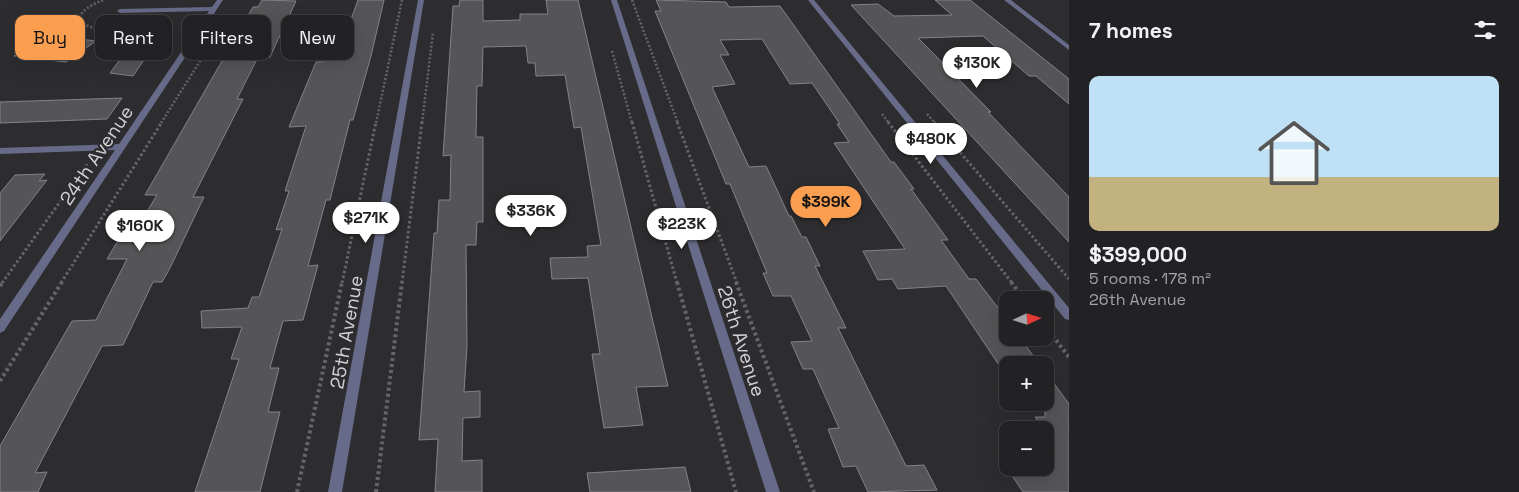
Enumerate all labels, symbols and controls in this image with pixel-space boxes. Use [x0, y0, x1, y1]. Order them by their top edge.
chip: Buy [15, 15, 85, 60]
chip: Rent [95, 15, 172, 60]
chip: Filters [182, 15, 271, 60]
chip: New [281, 15, 354, 60]
icon: filters [1471, 16, 1499, 44]
text: 7 homes [1089, 17, 1173, 44]
pin: $130K [942, 46, 1012, 89]
text: $130K [953, 52, 1001, 73]
street label: 24th Avenue [54, 101, 139, 210]
icon: home [1249, 108, 1339, 198]
pin: $480K [896, 122, 966, 165]
text: $480K [906, 128, 956, 149]
pin: $399K [791, 186, 861, 228]
text: $399K [801, 191, 851, 212]
pin: $336K [496, 194, 566, 237]
text: $336K [506, 200, 556, 221]
pin: $271K [331, 202, 401, 244]
text: $271K [344, 207, 389, 228]
pin: $223K [647, 208, 717, 250]
pin: $160K [105, 210, 175, 252]
text: $223K [658, 213, 706, 234]
text: $160K [116, 215, 164, 236]
text: $399,000 [1089, 241, 1187, 268]
text: 5 rooms · 178 m² [1089, 268, 1211, 289]
street label: 25th Avenue [324, 273, 369, 391]
street label: 26th Avenue [712, 283, 771, 400]
text: 26th Avenue [1089, 289, 1186, 310]
north arrow [999, 291, 1054, 346]
map controls [999, 291, 1054, 476]
button: + [999, 356, 1054, 411]
button: − [999, 421, 1054, 476]

